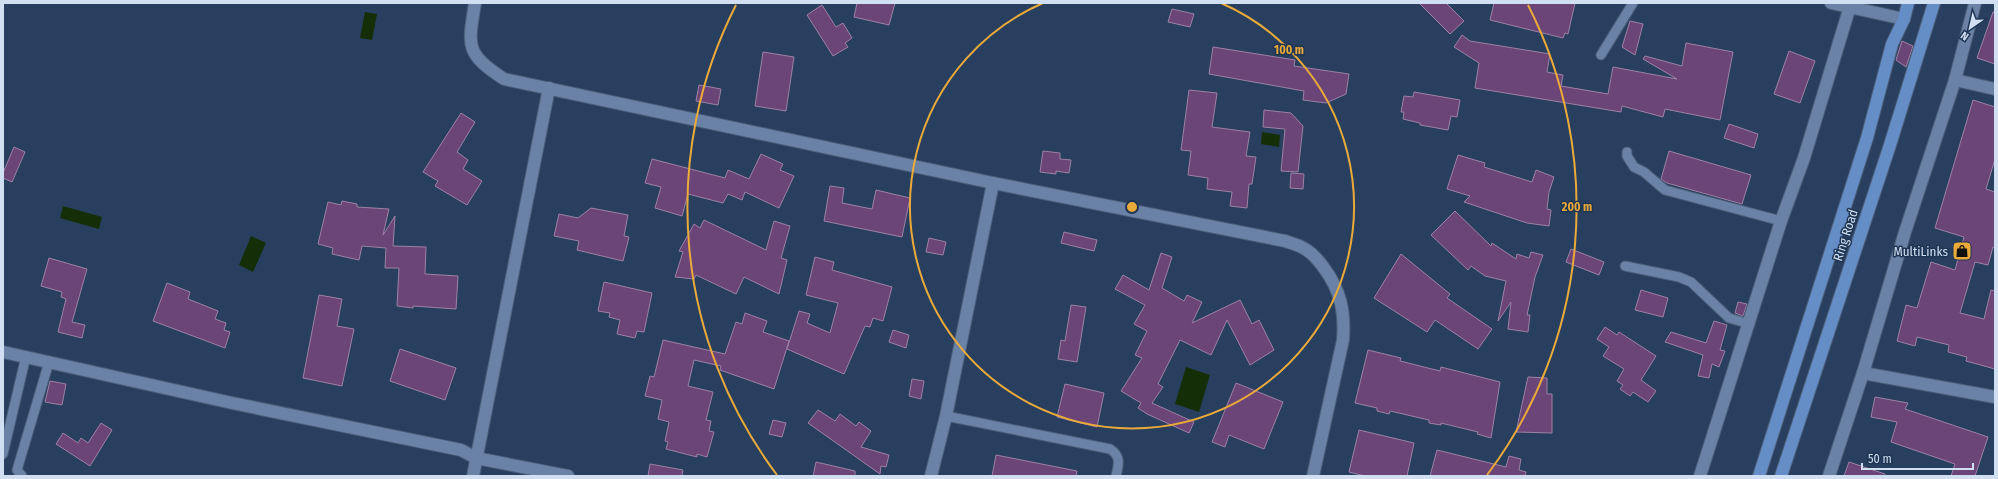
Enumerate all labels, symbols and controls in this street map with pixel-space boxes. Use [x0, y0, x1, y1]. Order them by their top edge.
north arrow [1950, 8, 1990, 48]
text: N [1958, 29, 1971, 43]
text: 100 m [1274, 43, 1304, 57]
centre of rings [1125, 200, 1139, 214]
text: 200 m [1561, 200, 1592, 214]
street label: Ring Road [1830, 207, 1861, 263]
shop icon: MultiLinks [1951, 240, 1973, 262]
place label: MultiLinks [1894, 244, 1948, 259]
scale bar [1862, 445, 1973, 471]
text: 50 m [1868, 452, 1892, 466]

